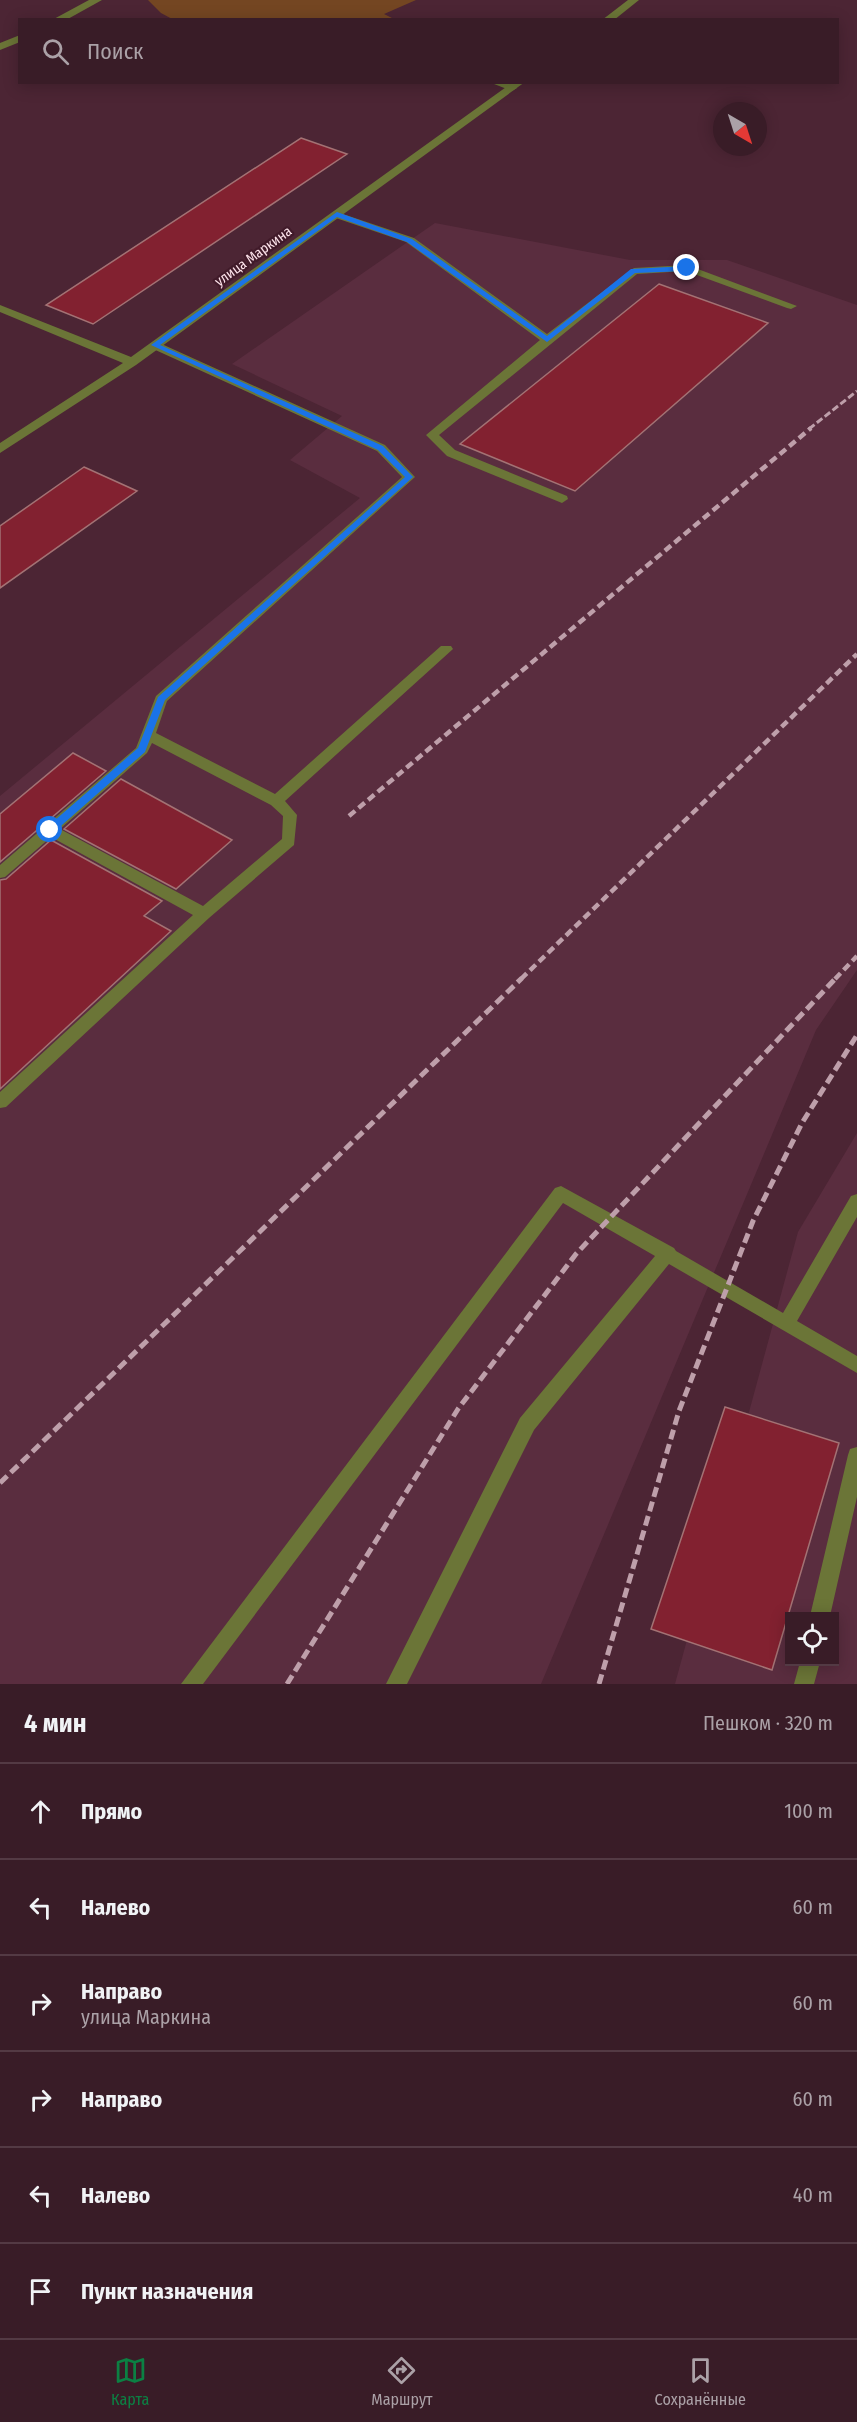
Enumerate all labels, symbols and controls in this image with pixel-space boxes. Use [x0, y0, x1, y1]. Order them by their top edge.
search box [18, 18, 839, 84]
icon: search [39, 35, 72, 68]
text: Поиск [87, 38, 143, 65]
north arrow [713, 102, 767, 156]
street label: улица Маркина [211, 223, 295, 290]
route end [673, 254, 699, 280]
route start [36, 816, 62, 842]
map controls [785, 1612, 839, 1666]
button: locate [785, 1612, 839, 1666]
text: 4 мин [24, 1708, 86, 1739]
text: Пешком · 320 m [703, 1711, 833, 1735]
icon: ahead [24, 1795, 57, 1828]
text: Прямо [81, 1798, 142, 1825]
text: 100 m [784, 1799, 833, 1823]
icon: left [24, 1891, 57, 1924]
text: Налево [81, 1894, 150, 1921]
text: 60 m [793, 1895, 833, 1919]
text: Направо [81, 1978, 162, 2005]
icon: right [24, 1987, 57, 2020]
text: 60 m [793, 1991, 833, 2015]
text: улица Маркина [81, 2005, 211, 2029]
icon: right [24, 2083, 57, 2116]
text: Направо [81, 2086, 162, 2113]
text: 60 m [793, 2087, 833, 2111]
icon: left [24, 2179, 57, 2212]
text: Налево [81, 2182, 150, 2209]
text: 40 m [793, 2183, 833, 2207]
icon: arrive [24, 2275, 57, 2308]
text: Пункт назначения [81, 2278, 253, 2305]
tab: Карта [111, 2354, 149, 2409]
tab: Маршрут [371, 2354, 433, 2409]
tab: Сохранённые [655, 2354, 746, 2409]

